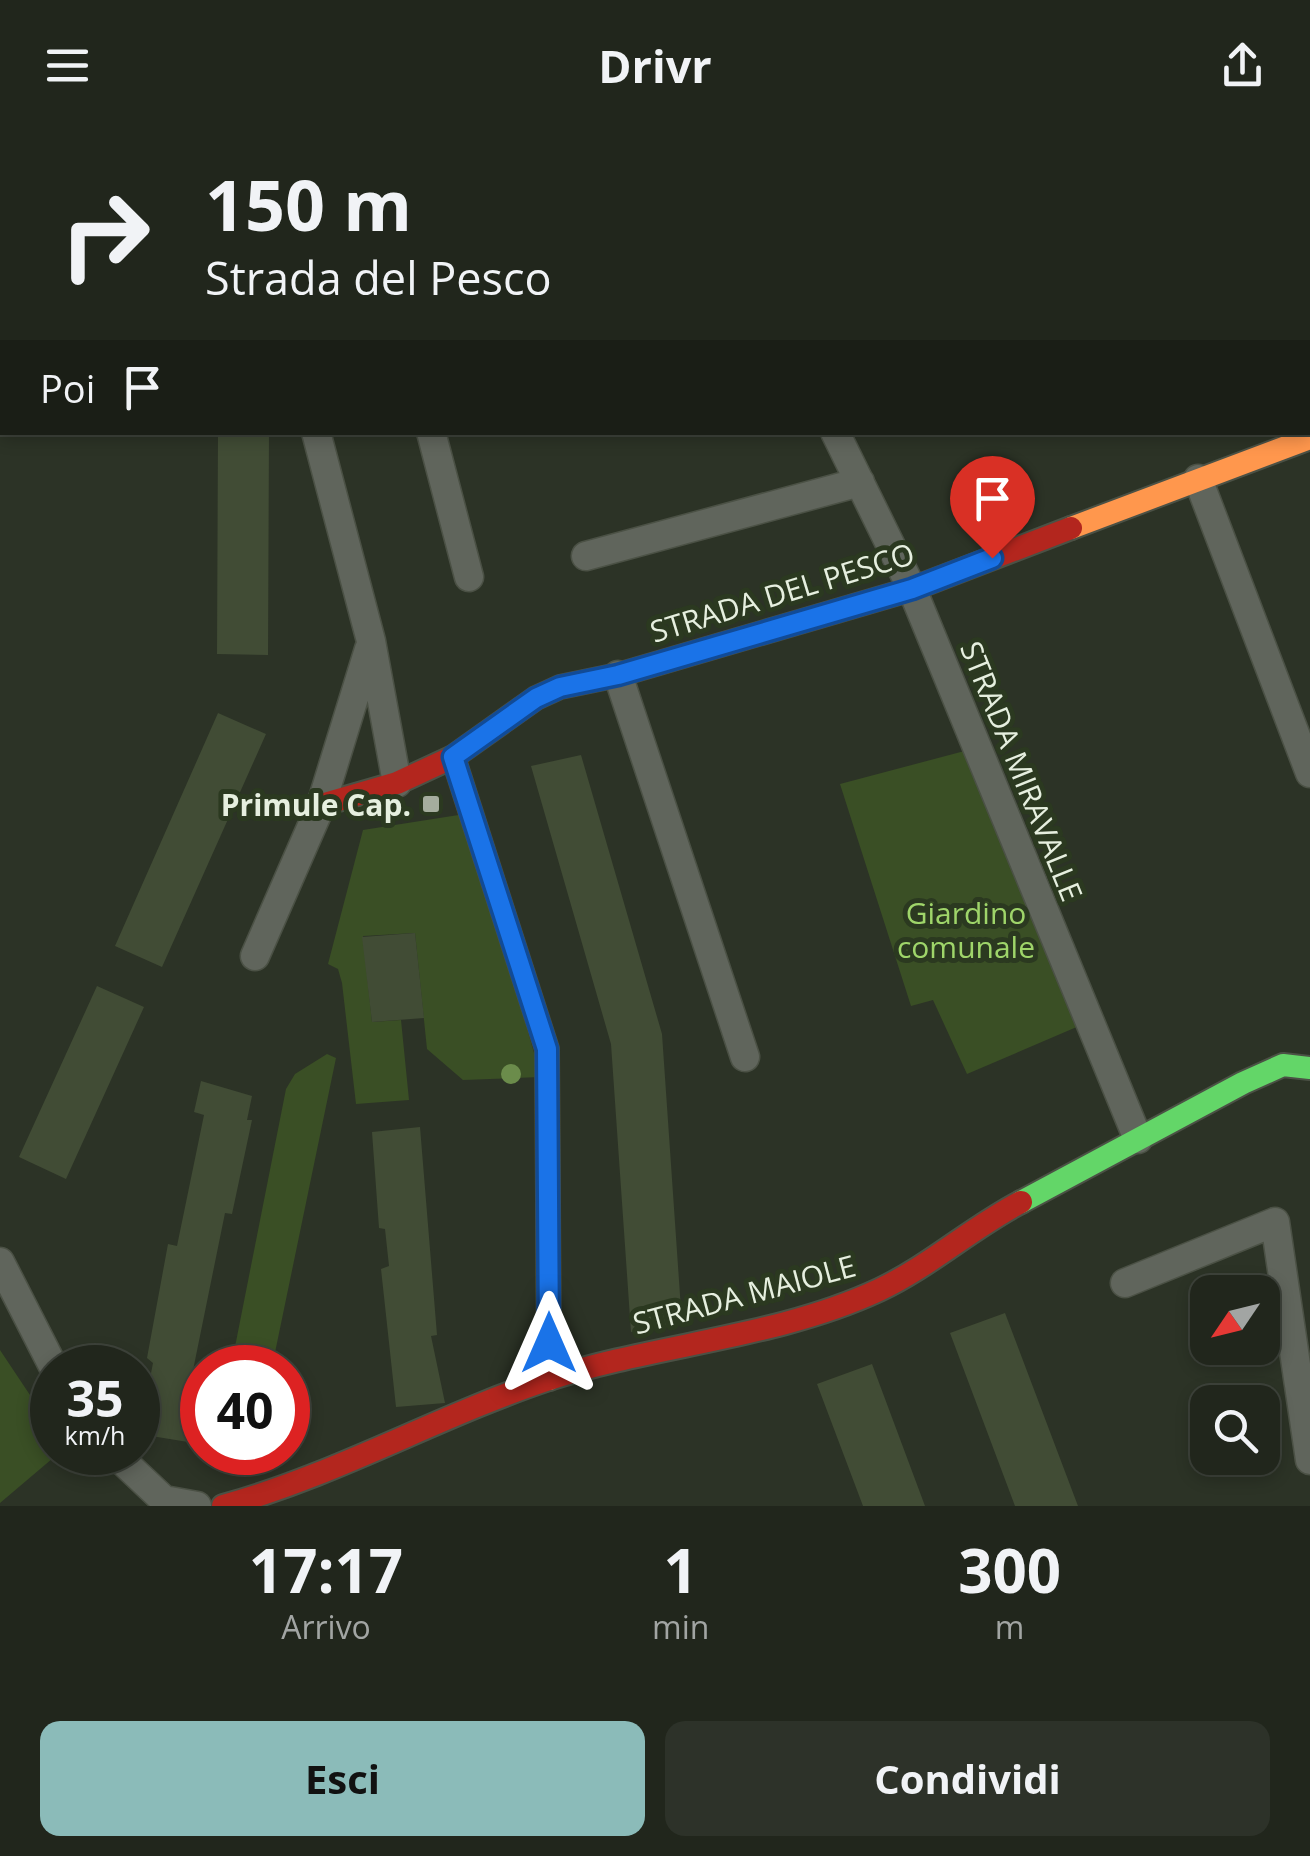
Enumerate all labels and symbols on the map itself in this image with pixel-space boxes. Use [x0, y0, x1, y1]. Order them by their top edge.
pin [950, 456, 1035, 559]
street label: STRADA DEL PESCO [645, 532, 919, 652]
street label: STRADA MIRAVALLE [951, 635, 1093, 907]
place label: Primule Cap. [221, 784, 411, 825]
marker: Primule Cap. [420, 793, 442, 815]
park label: Giardino comunale [897, 892, 1035, 967]
street label: STRADA MAIOLE [628, 1245, 860, 1343]
north arrow [1190, 1275, 1280, 1365]
position arrow [497, 1291, 601, 1395]
speed limit sign: 40 [180, 1345, 310, 1475]

